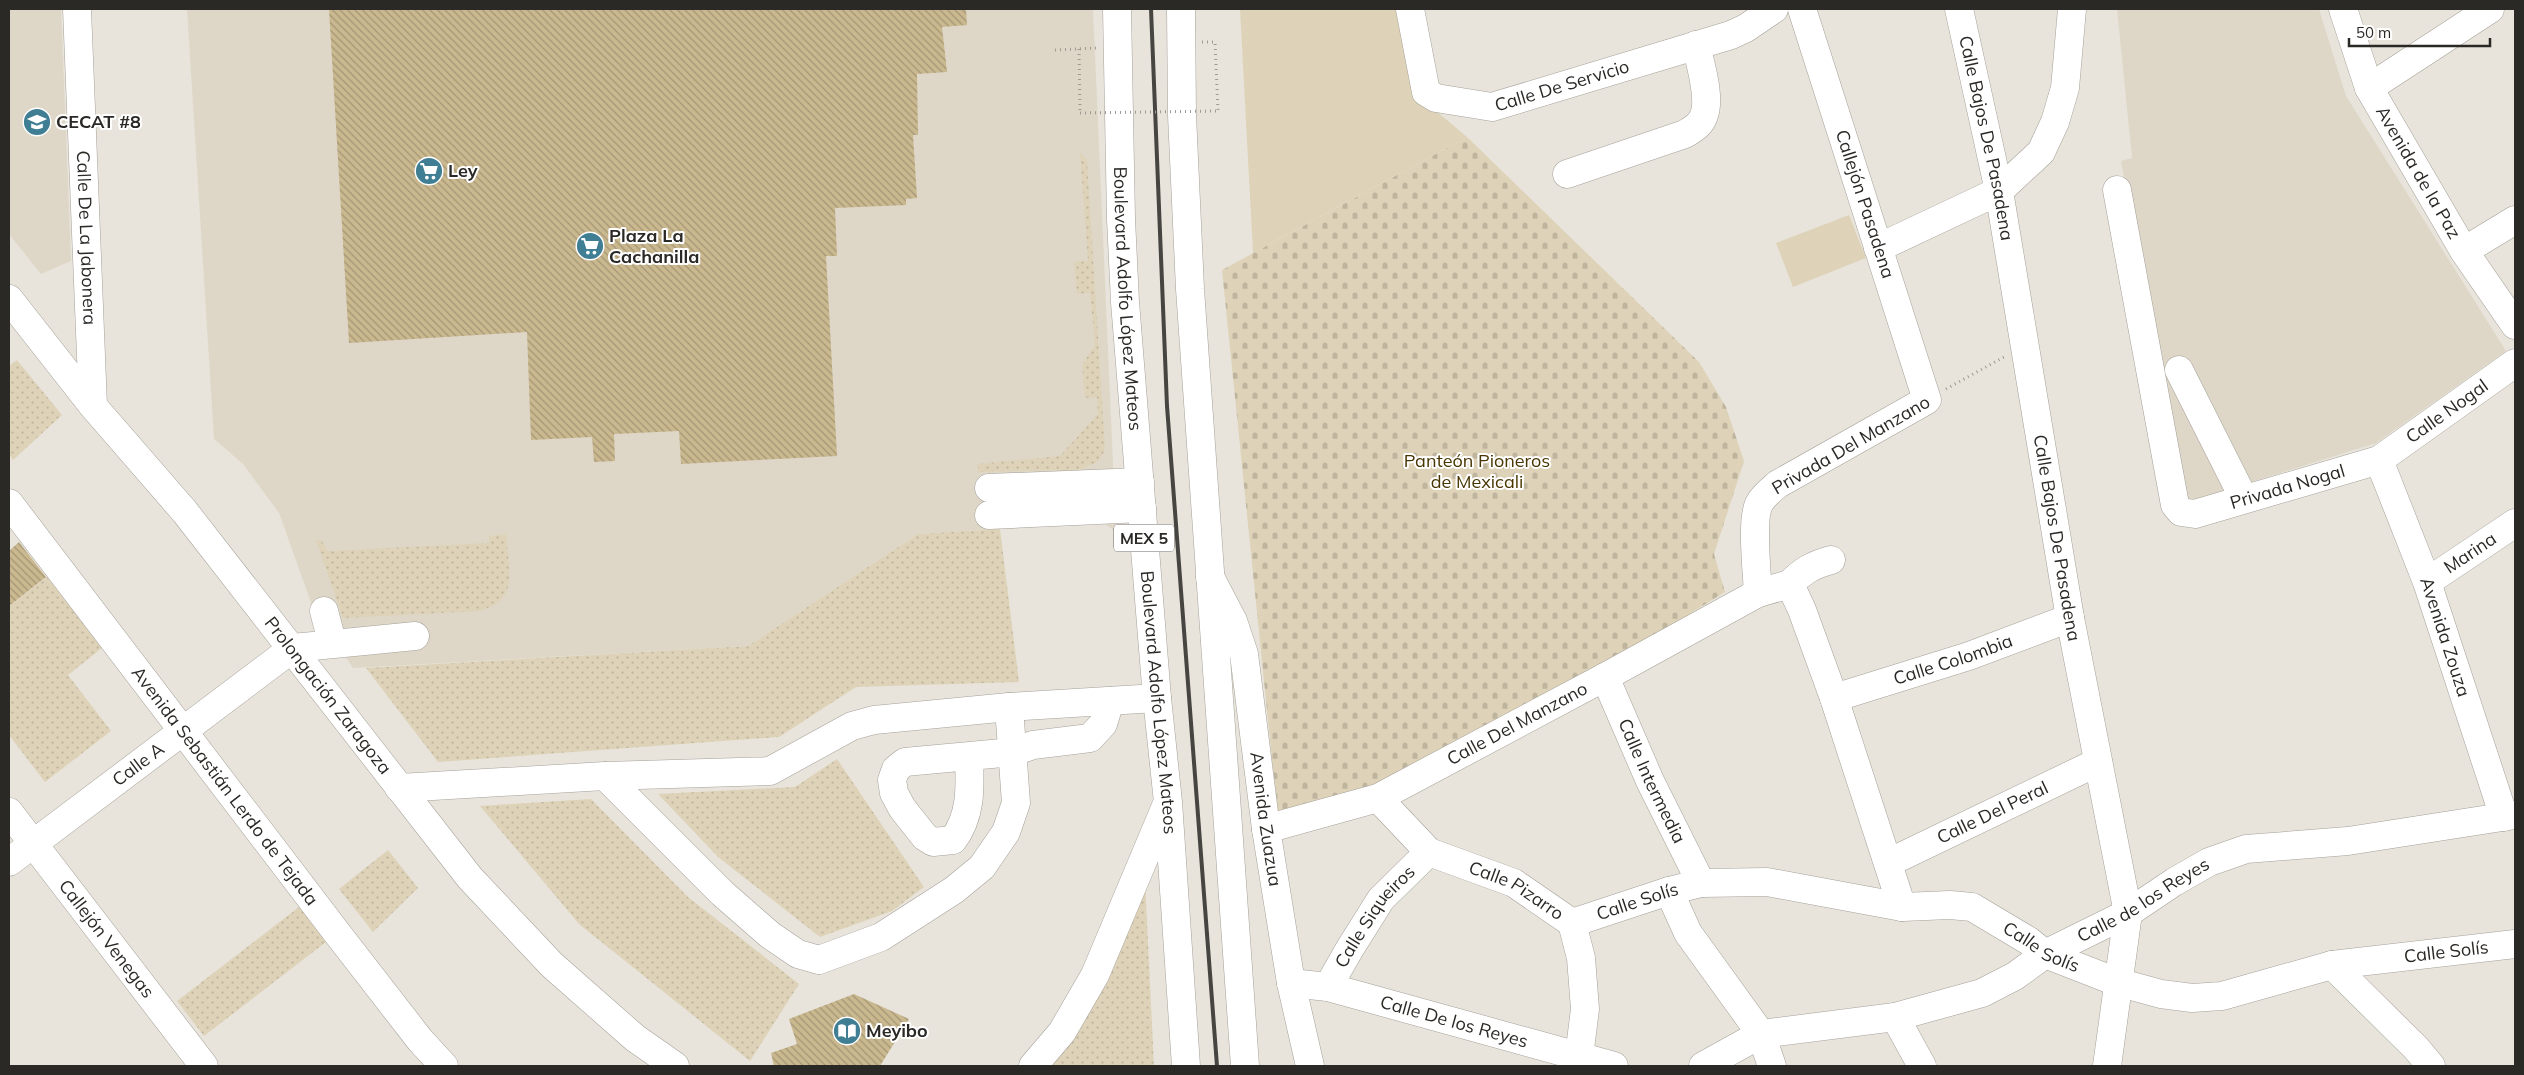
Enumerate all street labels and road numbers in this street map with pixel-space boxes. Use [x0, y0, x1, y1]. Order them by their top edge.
street label: Calle Bajos De Pasadena [1954, 33, 2019, 242]
street label: Calle De Servicio [1492, 54, 1632, 117]
street label: Avenida de la Paz [2371, 102, 2466, 243]
street label: Callejón Pasadena [1831, 127, 1900, 281]
street label: Calle De La Jabonera [72, 150, 102, 326]
street label: Boulevard Adolfo López Mateos [1109, 166, 1147, 432]
street label: Calle Nogal [2401, 374, 2492, 448]
street label: Privada Del Manzano [1768, 390, 1934, 499]
street label: Calle Bajos De Pasadena [2029, 433, 2086, 643]
street label: Privada Nogal [2227, 459, 2347, 514]
road number: MEX 5 [1114, 524, 1174, 552]
street label: Marina [2439, 527, 2501, 578]
street label: Boulevard Adolfo López Mateos [1136, 570, 1182, 835]
street label: Avenida Zouza [2415, 574, 2476, 700]
street label: Prolongación Zaragoza [260, 612, 397, 779]
street label: Calle Colombia [1890, 629, 2016, 690]
street label: Avenida Sebastián Lerdo de Tejada [127, 662, 324, 910]
street label: Calle Del Manzano [1443, 677, 1591, 770]
street label: Calle Intermedia [1613, 715, 1691, 847]
street label: Calle A [108, 737, 169, 791]
street label: Avenida Zuazua [1245, 751, 1287, 888]
street label: Calle Del Peral [1933, 776, 2052, 849]
street label: Calle de los Reyes [2073, 852, 2213, 947]
street label: Calle Pizarro [1466, 855, 1568, 925]
street label: Calle Siqueiros [1329, 860, 1420, 972]
street label: Callejón Venegas [54, 875, 160, 1003]
street label: Calle Solís [1593, 877, 1681, 925]
street label: Calle Solís [1999, 916, 2083, 977]
street label: Calle Solís [2403, 935, 2490, 968]
street label: Calle De los Reyes [1378, 990, 1531, 1053]

